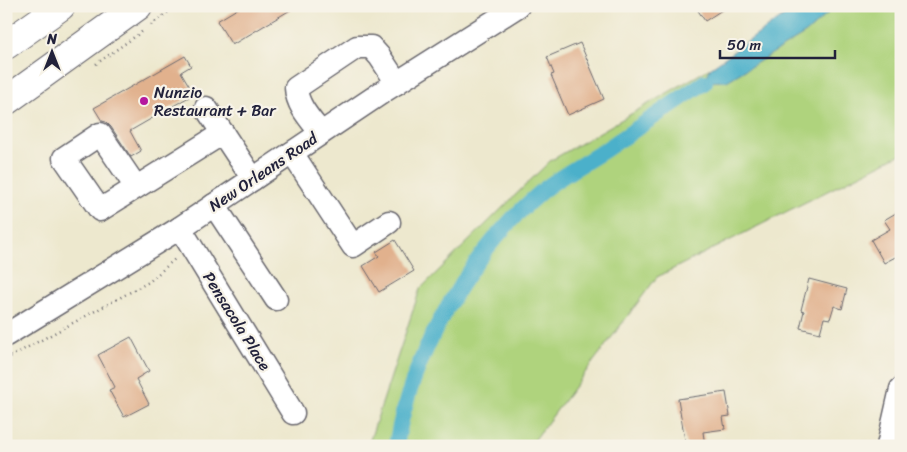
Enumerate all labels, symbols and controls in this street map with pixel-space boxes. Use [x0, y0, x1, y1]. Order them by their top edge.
text: N [46, 27, 57, 52]
north arrow [28, 28, 78, 78]
scale bar [720, 28, 834, 60]
text: 50 m [727, 32, 762, 58]
place label: Nunzio Restaurant + Bar [154, 78, 277, 125]
marker: Nunzio Restaurant + Bar [138, 95, 150, 107]
street label: New Orleans Road [202, 124, 325, 219]
street label: Pensacola Place [195, 266, 279, 377]

